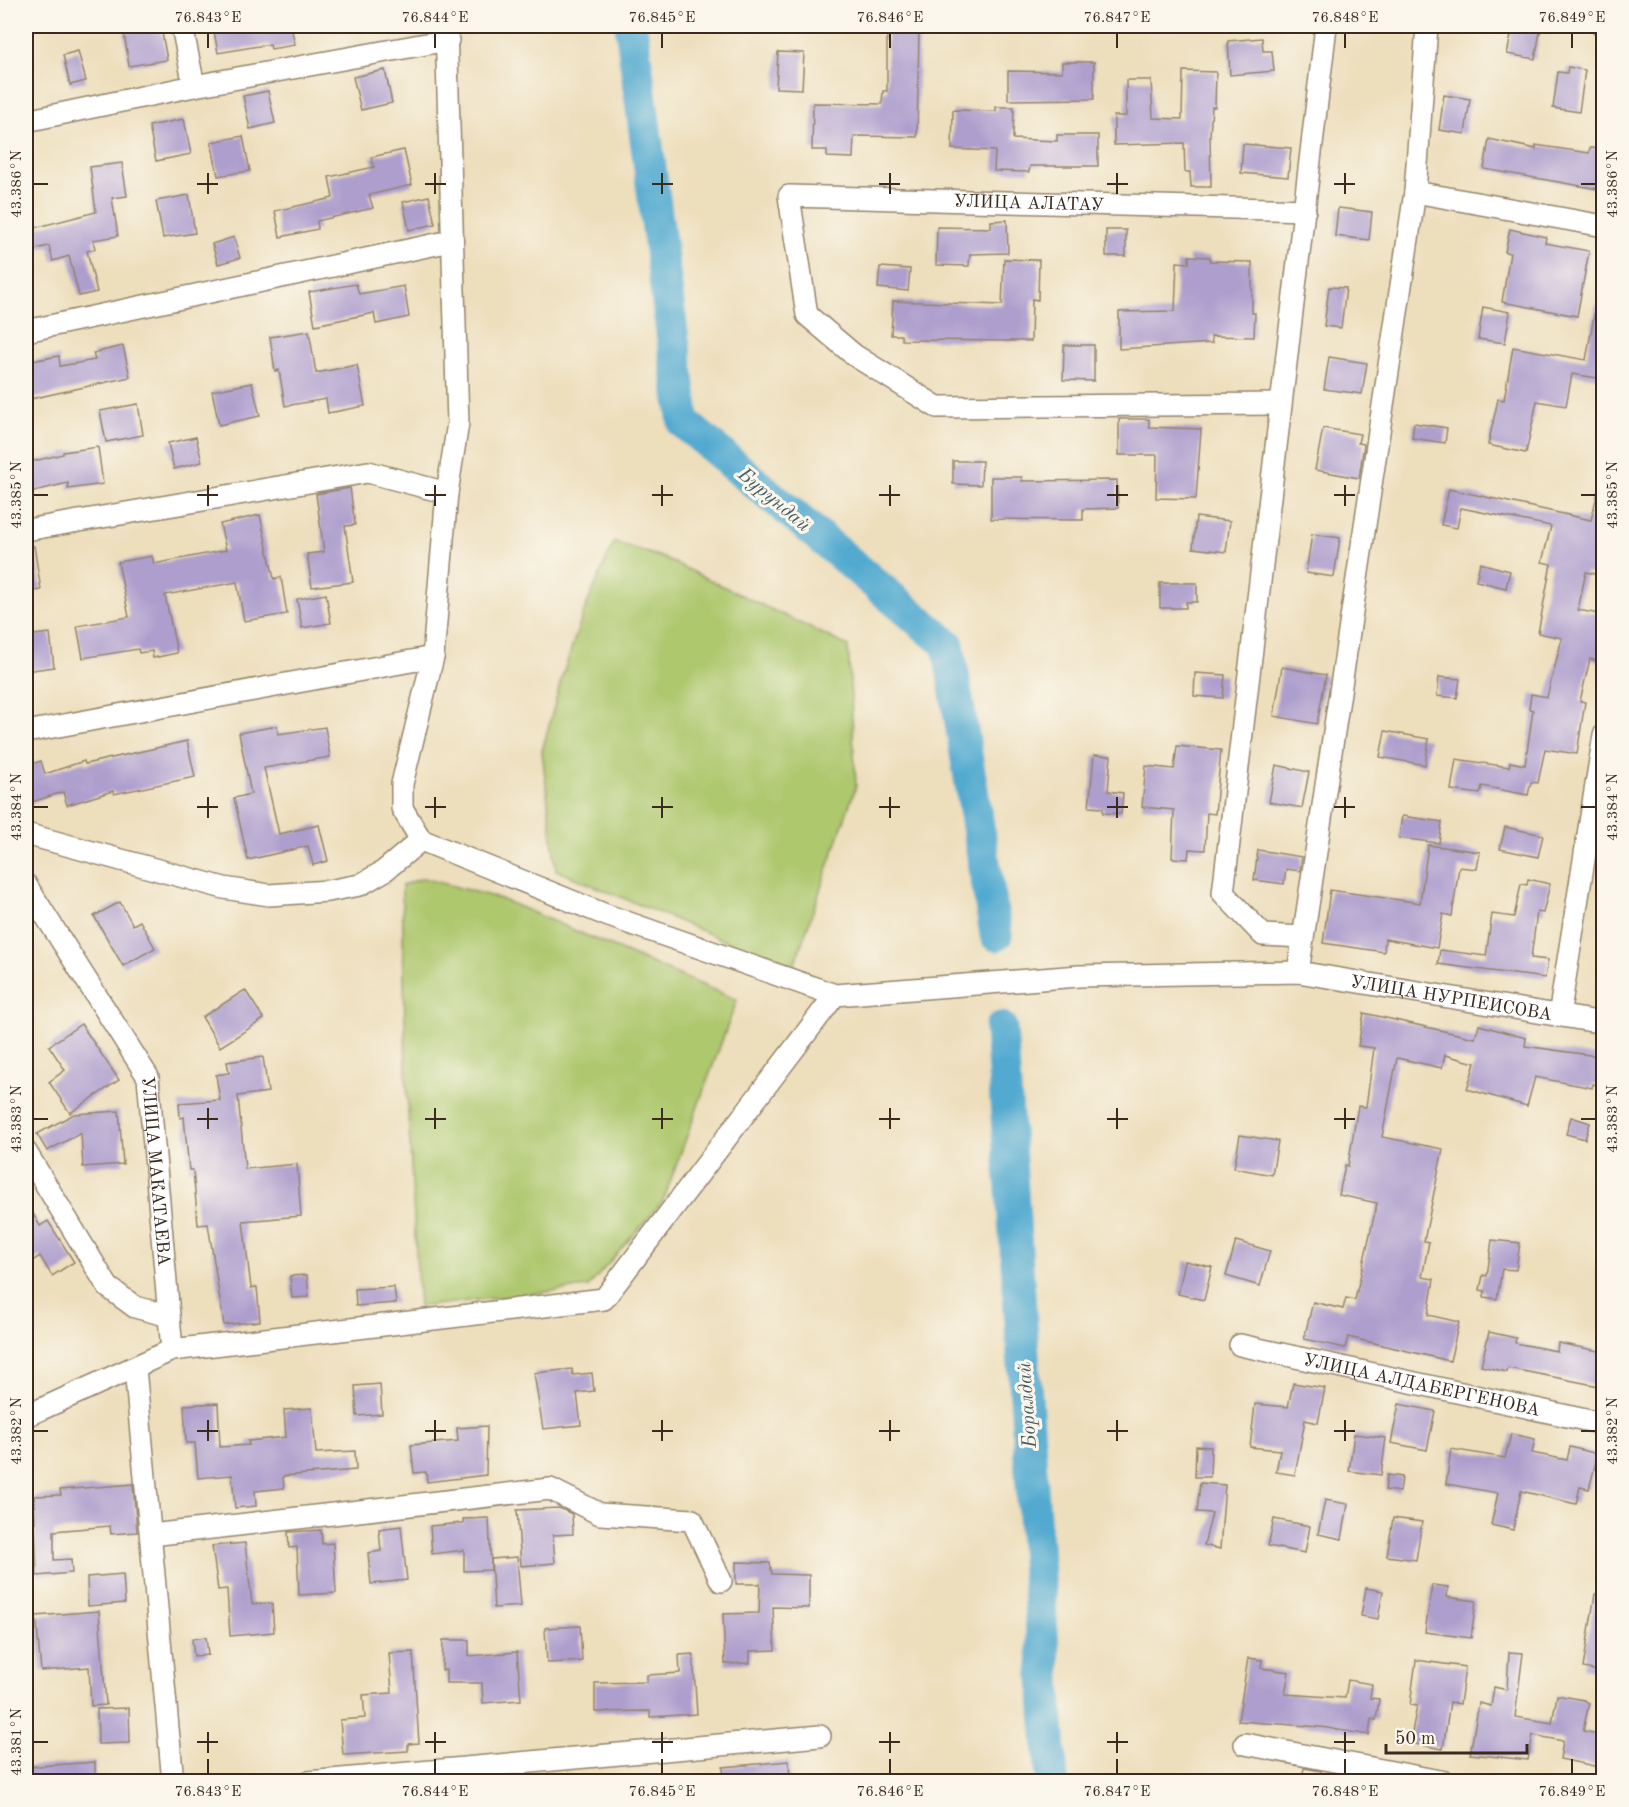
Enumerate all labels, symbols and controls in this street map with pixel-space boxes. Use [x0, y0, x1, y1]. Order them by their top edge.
text: 76.843°E [175, 11, 241, 26]
text: 76.844°E [402, 11, 468, 26]
text: 76.845°E [629, 11, 695, 26]
text: 76.846°E [857, 11, 923, 26]
text: 76.847°E [1084, 11, 1150, 26]
text: 76.848°E [1312, 11, 1378, 26]
text: 76.849°E [1539, 11, 1605, 26]
text: 43.386°N [10, 150, 25, 218]
text: 43.386°N [1606, 150, 1621, 218]
street label: УЛИЦА АЛАТАУ [953, 192, 1105, 215]
text: 43.385°N [10, 461, 25, 529]
text: 43.385°N [1606, 461, 1621, 529]
water label: Бурундай [733, 464, 814, 536]
text: 43.384°N [10, 773, 25, 841]
text: 43.384°N [1606, 773, 1621, 841]
street label: УЛИЦА НУРПЕИСОВА [1349, 973, 1554, 1024]
street label: УЛИЦА МАКАТАЕВА [138, 1076, 173, 1267]
text: 43.383°N [10, 1085, 25, 1153]
text: 43.383°N [1606, 1085, 1621, 1153]
street label: УЛИЦА АЛДАБЕРГЕНОВА [1302, 1351, 1542, 1420]
water label: Боралдай [1015, 1361, 1041, 1449]
text: 43.382°N [10, 1397, 25, 1465]
text: 43.382°N [1606, 1397, 1621, 1465]
text: 43.381°N [10, 1708, 25, 1776]
scale bar [1386, 1717, 1527, 1755]
text: 50 m [1395, 1730, 1435, 1748]
text: 76.843°E [175, 1785, 241, 1800]
text: 76.844°E [402, 1785, 468, 1800]
text: 76.845°E [629, 1785, 695, 1800]
text: 76.846°E [857, 1785, 923, 1800]
text: 76.847°E [1084, 1785, 1150, 1800]
text: 76.848°E [1312, 1785, 1378, 1800]
text: 76.849°E [1539, 1785, 1605, 1800]

